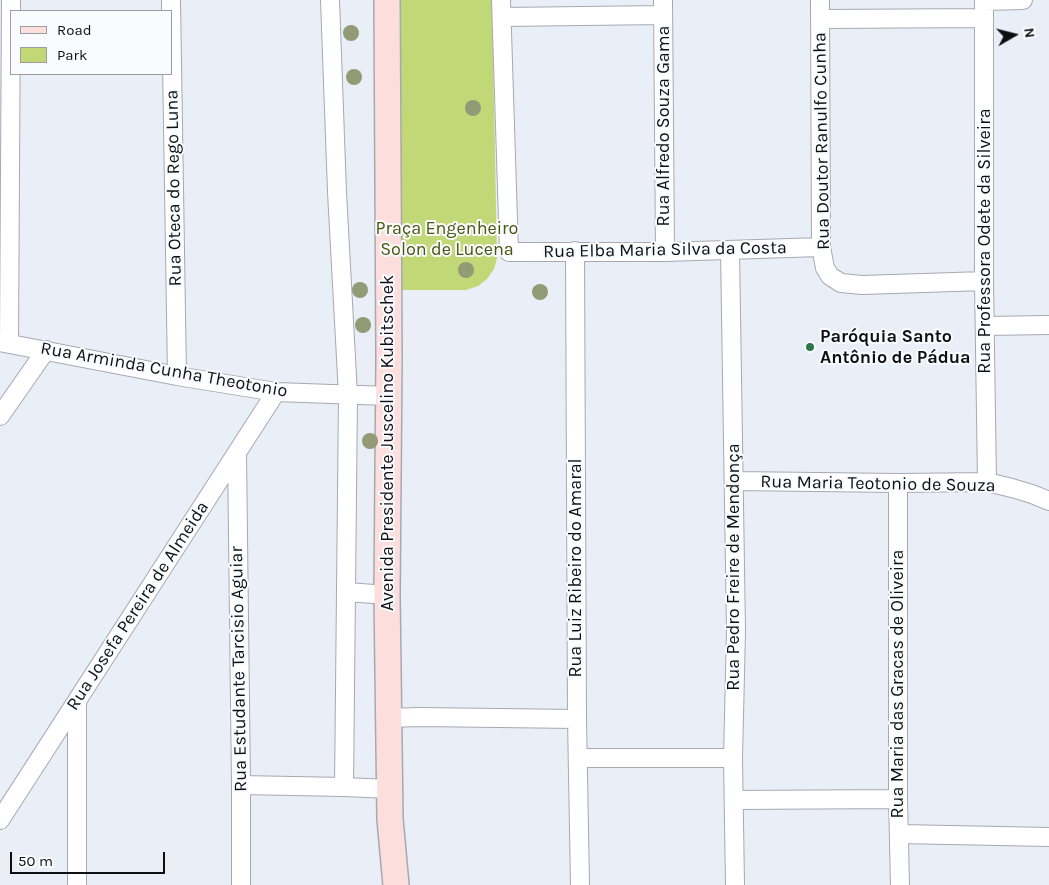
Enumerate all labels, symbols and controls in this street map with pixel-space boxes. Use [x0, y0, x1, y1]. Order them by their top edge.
legend [10, 10, 172, 75]
north arrow [989, 10, 1039, 60]
text: Road [57, 21, 92, 39]
street label: Rua Alfredo Souza Gama [653, 26, 675, 226]
text: N [1020, 27, 1038, 39]
street label: Rua Doutor Ranulfo Cunha [809, 32, 835, 250]
text: Park [57, 46, 87, 64]
street label: Rua Oteca do Rego Luna [161, 90, 187, 286]
street label: Rua Professora Odete da Silveira [974, 108, 996, 374]
park label: Praça Engenheiro Solon de Lucena [376, 218, 518, 260]
street label: Rua Elba Maria Silva da Costa [543, 237, 787, 263]
street label: Avenida Presidente Juscelino Kubitschek [377, 275, 399, 611]
place label: Paróquia Santo Antônio de Pádua [820, 326, 971, 368]
street label: Rua Arminda Cunha Theotonio [39, 338, 289, 402]
marker: Paróquia Santo Antônio de Pádua [804, 341, 816, 353]
street label: Rua Pedro Freire de Mendonça [723, 443, 745, 691]
street label: Rua Luiz Ribeiro do Amaral [565, 458, 587, 678]
street label: Rua Maria Teotonio de Souza [760, 471, 996, 497]
street label: Rua Josefa Pereira de Almeida [62, 497, 214, 715]
street label: Rua Estudante Tarcisio Aguiar [226, 546, 252, 792]
street label: Rua Maria das Gracas de Oliveira [887, 550, 909, 818]
scale bar [12, 842, 168, 874]
text: 50 m [18, 852, 53, 870]

